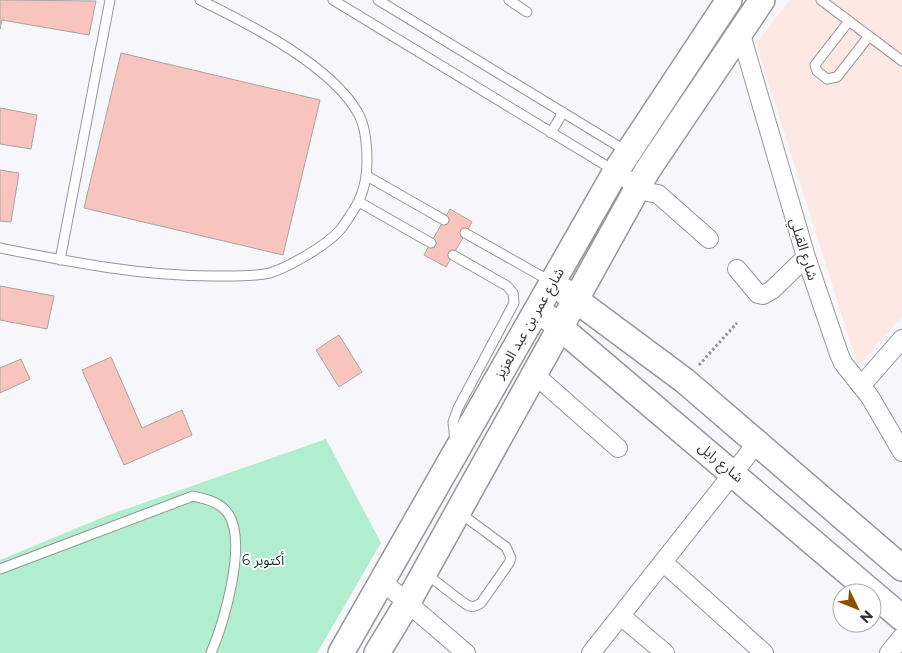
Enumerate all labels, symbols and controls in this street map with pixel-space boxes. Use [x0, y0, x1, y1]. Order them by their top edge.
street label: شارع القبلي [784, 216, 822, 283]
street label: شارع عمر بن عبد العزيز [489, 264, 570, 384]
street label: شارع رايل [693, 438, 747, 488]
park label: 6 أكتوبر [242, 551, 285, 569]
north arrow [832, 583, 882, 633]
text: N [856, 607, 877, 627]

